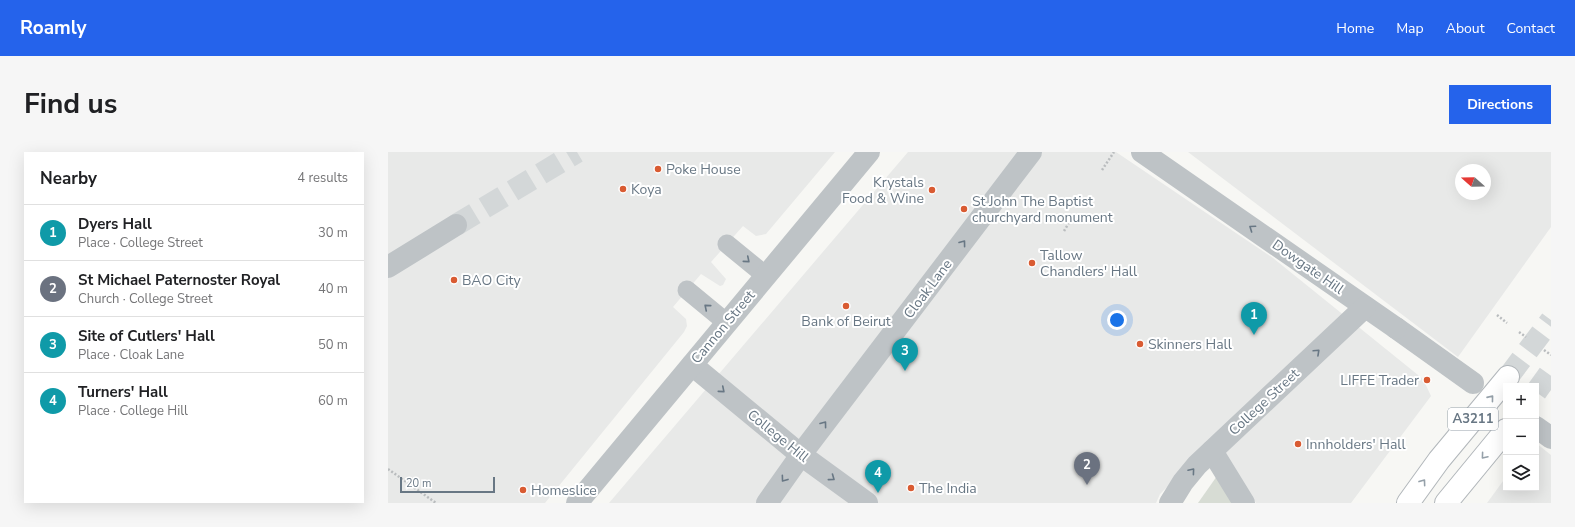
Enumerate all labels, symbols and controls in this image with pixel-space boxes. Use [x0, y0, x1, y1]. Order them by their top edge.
text: Roamly [20, 15, 87, 41]
text: Home [1336, 19, 1374, 38]
text: Map [1396, 19, 1424, 38]
text: About [1446, 19, 1485, 38]
text: Contact [1507, 19, 1555, 38]
text: Find us [24, 85, 118, 123]
button: Directions [1449, 85, 1551, 124]
place label: Poke House [666, 160, 741, 179]
marker: Poke House [653, 164, 663, 174]
north arrow [1455, 164, 1491, 200]
text: Nearby [40, 167, 97, 190]
text: 4 results [297, 169, 348, 187]
place label: Krystals Food & Wine [842, 173, 924, 208]
place label: Koya [631, 180, 662, 199]
marker: Koya [618, 184, 628, 194]
marker: Krystals Food & Wine [927, 185, 937, 195]
place label: St John The Baptist churchyard monument [972, 192, 1113, 227]
marker: St John The Baptist churchyard monument [959, 204, 969, 214]
text: Dyers Hall [78, 214, 152, 234]
text: 1 [49, 224, 57, 242]
text: 30 m [318, 224, 348, 242]
one-way arrow [1249, 225, 1256, 233]
text: Place · College Street [78, 234, 203, 252]
street label: Dowgate Hill [1268, 235, 1348, 299]
one-way arrow [958, 241, 965, 248]
place label: Tallow Chandlers' Hall [1040, 246, 1138, 281]
street label: Cloak Lane [899, 255, 957, 323]
one-way arrow [742, 256, 749, 263]
marker: Tallow Chandlers' Hall [1027, 258, 1037, 268]
text: St Michael Paternoster Royal [78, 270, 280, 290]
place label: BAO City [462, 271, 521, 290]
marker: BAO City [449, 275, 459, 285]
text: 2 [49, 280, 57, 298]
text: 40 m [318, 280, 348, 298]
street label: Cannon Street [687, 286, 759, 368]
text: Church · College Street [78, 290, 212, 308]
marker: Bank of Beirut [841, 301, 851, 311]
pin: 1 [1241, 302, 1267, 335]
one-way arrow [705, 304, 712, 311]
your location [1107, 310, 1127, 330]
place label: Bank of Beirut [801, 312, 891, 331]
text: Site of Cutlers' Hall [78, 326, 215, 346]
place label: Skinners Hall [1148, 335, 1233, 354]
text: 3 [49, 336, 57, 354]
text: 50 m [318, 336, 348, 354]
pin: 3 [892, 338, 918, 371]
marker: Skinners Hall [1135, 339, 1145, 349]
text: Place · Cloak Lane [78, 346, 184, 364]
one-way arrow [1312, 349, 1320, 357]
street label: College Street [1225, 364, 1303, 440]
place label: LIFFE Trader [1340, 371, 1419, 390]
marker: LIFFE Trader [1422, 375, 1432, 385]
text: Turners' Hall [78, 382, 168, 402]
map controls [1503, 383, 1539, 491]
button: + [1503, 383, 1539, 419]
one-way arrow [717, 385, 724, 392]
text: 4 [49, 392, 57, 410]
text: 60 m [318, 392, 348, 410]
one-way arrow [1486, 395, 1493, 402]
text: Place · College Hill [78, 402, 188, 420]
street label: College Hill [743, 405, 813, 467]
road number: A3211 [1448, 408, 1498, 430]
button: − [1503, 419, 1539, 455]
one-way arrow [820, 422, 827, 429]
place label: Innholders' Hall [1306, 435, 1406, 454]
marker: Innholders' Hall [1293, 439, 1303, 449]
pin: 2 [1074, 452, 1100, 485]
one-way arrow [1481, 452, 1488, 459]
button: layers [1503, 455, 1539, 491]
pin: 4 [865, 460, 891, 493]
one-way arrow [1188, 468, 1195, 476]
one-way arrow [828, 473, 835, 480]
scale bar [400, 475, 495, 494]
one-way arrow [782, 475, 789, 482]
text: 20 m [406, 476, 431, 491]
place label: The India [919, 479, 977, 498]
one-way arrow [1419, 479, 1426, 486]
place label: Homeslice [531, 481, 597, 500]
marker: The India [906, 483, 916, 493]
marker: Homeslice [518, 485, 528, 495]

